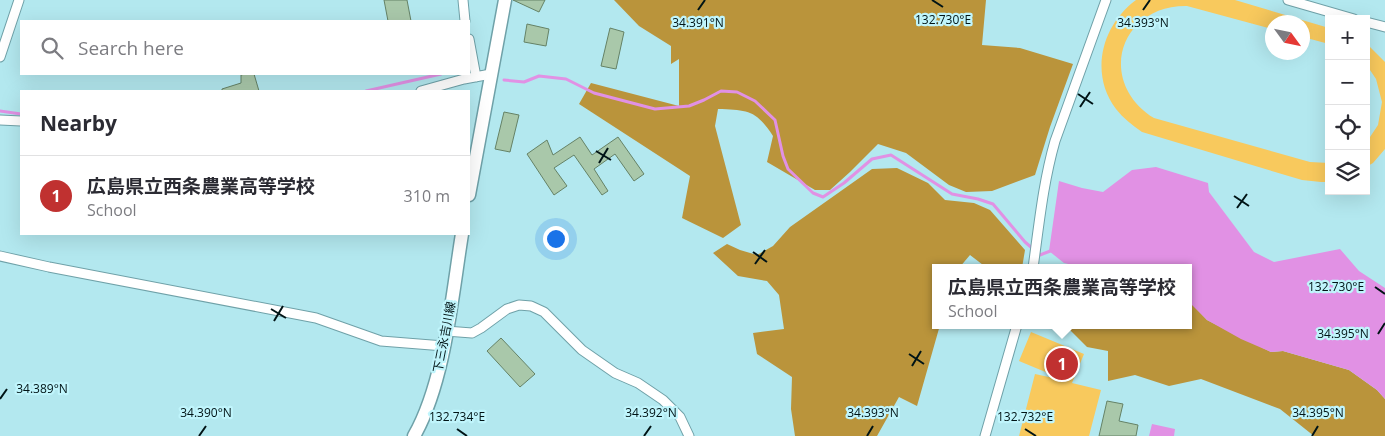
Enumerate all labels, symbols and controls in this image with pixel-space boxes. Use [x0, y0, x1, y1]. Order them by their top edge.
text: 132.730°E [915, 11, 971, 28]
text: 34.391°N [672, 14, 724, 31]
text: 34.393°N [1117, 14, 1169, 31]
north arrow [1265, 15, 1310, 60]
map controls [1325, 15, 1370, 195]
button: + [1325, 15, 1370, 60]
search box [20, 20, 470, 75]
icon: search [38, 34, 66, 62]
text: Search here [78, 35, 184, 61]
button: − [1325, 60, 1370, 105]
button: locate [1325, 105, 1370, 150]
text: Nearby [40, 109, 117, 137]
button: layers [1325, 150, 1370, 195]
text: 広島県立西条農業高等学校 [87, 173, 315, 199]
text: 1 [51, 185, 61, 207]
text: 310 m [404, 185, 450, 207]
text: School [87, 199, 137, 221]
your location [543, 226, 569, 252]
popup [932, 264, 1192, 329]
text: 広島県立西条農業高等学校 [948, 274, 1176, 300]
text: 132.730°E [1308, 278, 1364, 295]
street label: 下三永吉川線 [429, 300, 459, 374]
text: School [948, 300, 998, 322]
text: 34.395°N [1317, 325, 1369, 342]
pin: 1 [1046, 345, 1078, 383]
text: 34.389°N [16, 380, 68, 397]
text: 34.390°N [180, 404, 232, 421]
text: 34.392°N [625, 404, 677, 421]
text: 34.393°N [847, 404, 899, 421]
text: 34.395°N [1292, 404, 1344, 421]
text: 132.734°E [429, 408, 485, 425]
text: 132.732°E [997, 408, 1053, 425]

